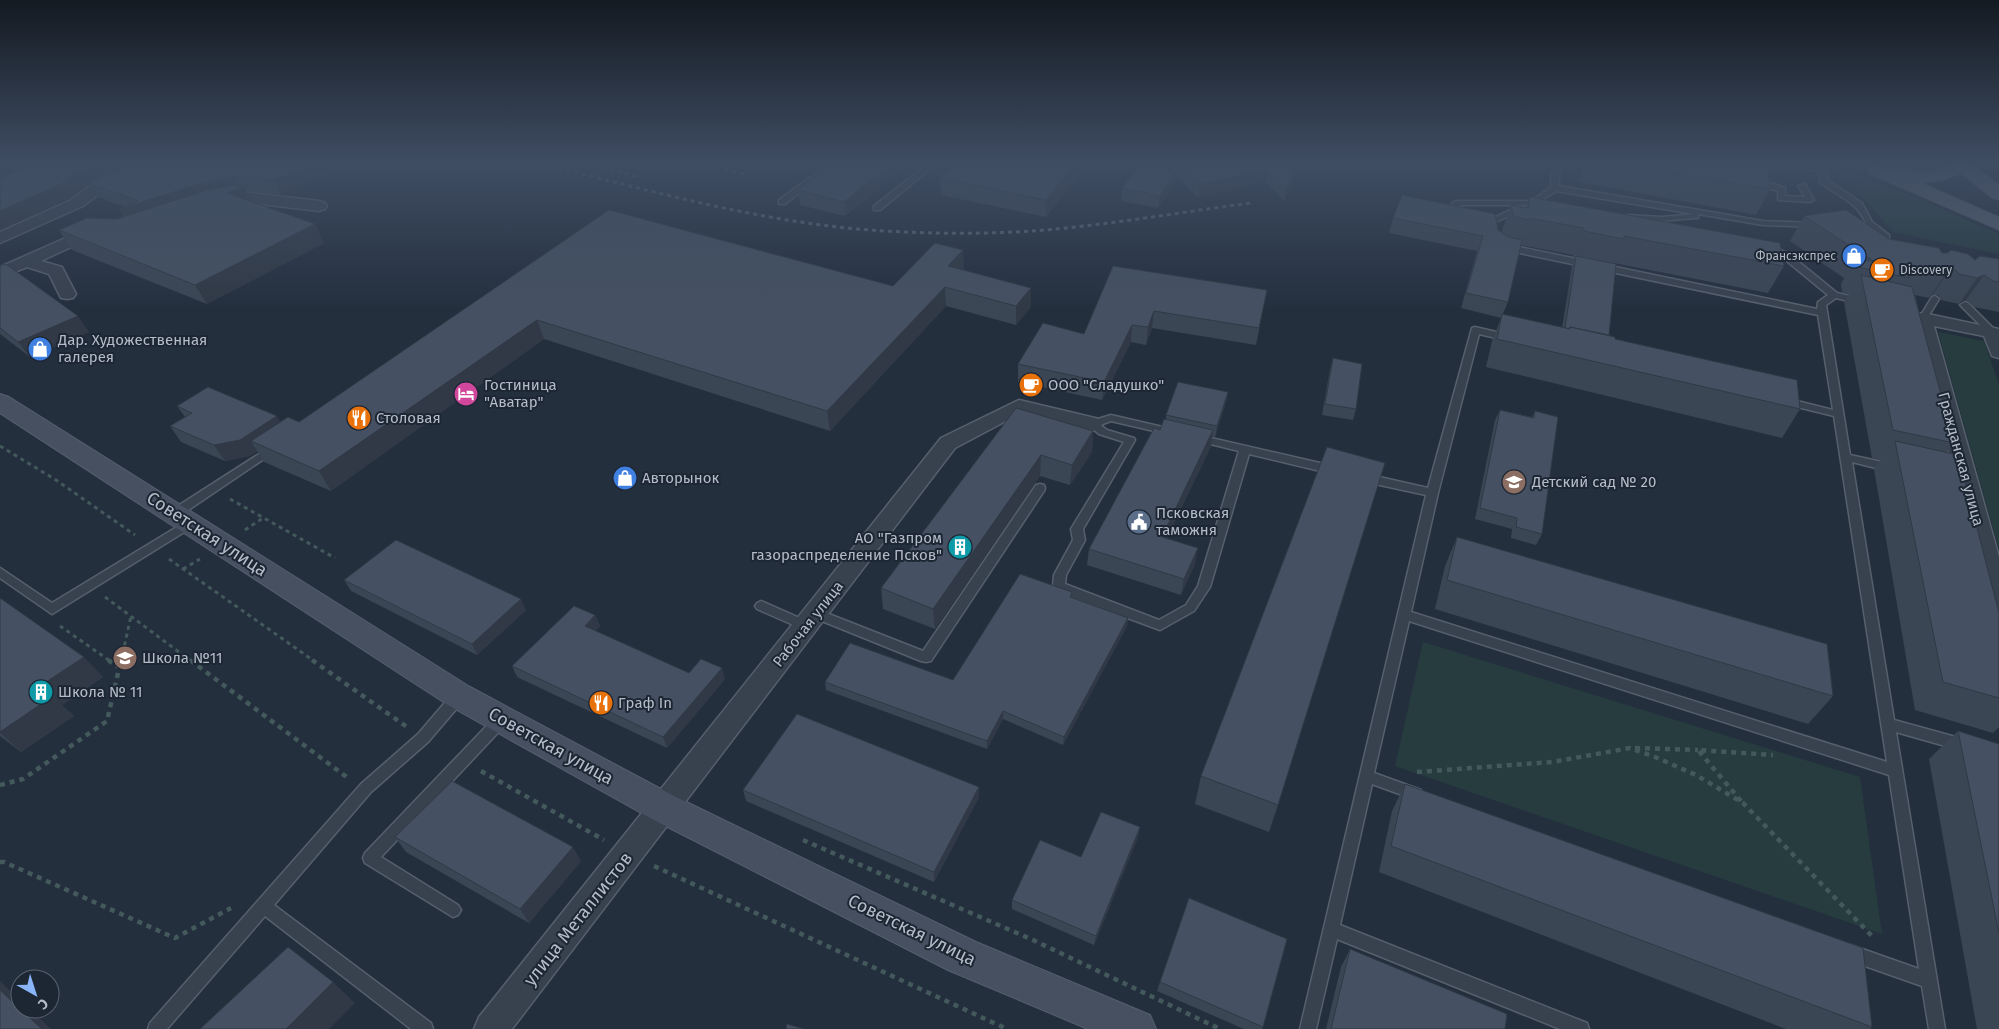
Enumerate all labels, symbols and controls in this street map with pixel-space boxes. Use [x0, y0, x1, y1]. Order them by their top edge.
shop icon: Франсэкспрес [1841, 243, 1867, 269]
place label: Франсэкспрес [1756, 249, 1836, 263]
cafe icon: Discovery [1869, 257, 1895, 283]
place label: Discovery [1900, 263, 1952, 277]
place label: Дар. Художественная галерея [57, 331, 207, 366]
shop icon: Дар. Художественная галерея [27, 336, 53, 362]
cafe icon: ООО "Сладушко" [1018, 372, 1044, 398]
place label: Гостиница "Аватар" [484, 376, 557, 411]
place label: ООО "Сладушко" [1048, 376, 1164, 394]
hotel icon: Гостиница "Аватар" [453, 381, 479, 407]
street label: Гражданская улица [1934, 390, 1988, 528]
restaurant icon: Столовая [346, 405, 372, 431]
place label: Столовая [376, 409, 441, 427]
shop icon: Авторынок [612, 465, 638, 491]
place label: Авторынок [642, 469, 719, 487]
school or university icon: Детский сад № 20 [1501, 469, 1527, 495]
place label: Детский сад № 20 [1531, 473, 1656, 491]
street label: Советская улица [142, 487, 272, 581]
place label: Псковская таможня [1156, 504, 1229, 539]
public building icon: Псковская таможня [1126, 509, 1152, 535]
place label: АО "Газпром газораспределение Псков" [751, 529, 942, 564]
building icon: АО "Газпром газораспределение Псков" [947, 534, 973, 560]
street label: Рабочая улица [769, 577, 847, 671]
school or university icon: Школа №11 [112, 645, 138, 671]
place label: Школа №11 [142, 649, 223, 667]
building icon: Школа № 11 [28, 679, 54, 705]
place label: Школа № 11 [58, 683, 143, 701]
restaurant icon: Граф In [588, 690, 614, 716]
place label: Граф In [618, 694, 672, 712]
street label: Советская улица [485, 703, 617, 789]
street label: улица Металлистов [519, 848, 637, 990]
street label: Советская улица [844, 890, 980, 970]
north arrow [10, 969, 60, 1019]
text: С [34, 995, 51, 1013]

